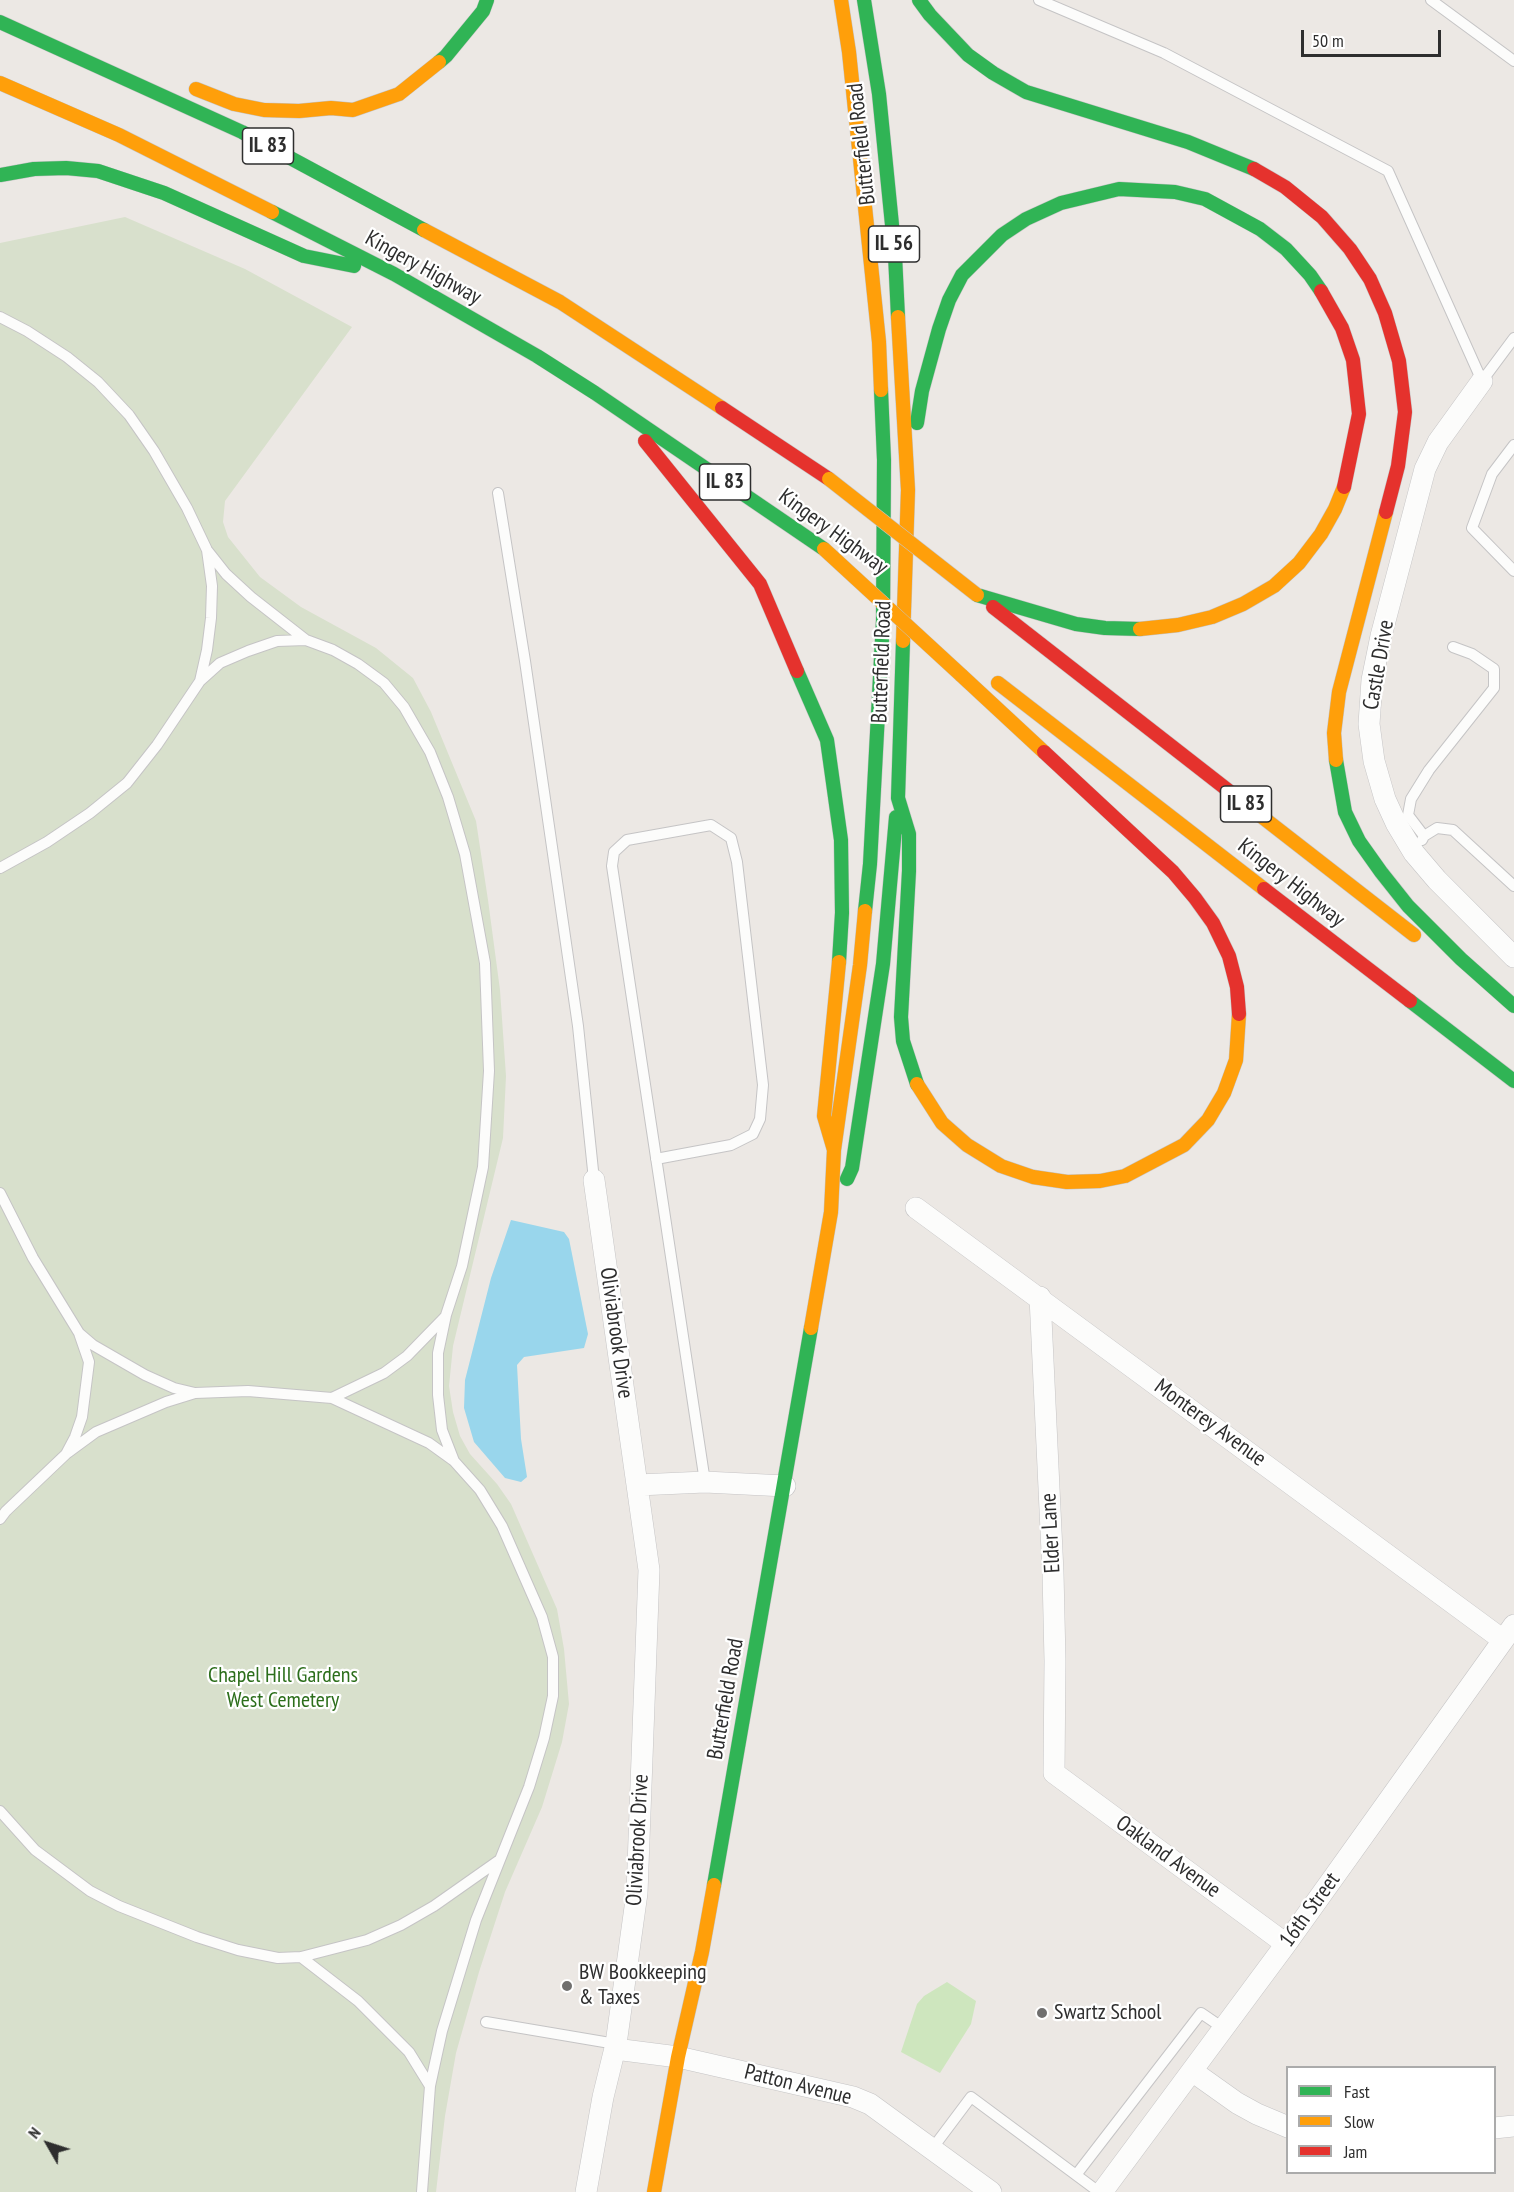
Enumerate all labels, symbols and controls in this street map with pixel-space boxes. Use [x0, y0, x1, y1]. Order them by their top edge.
scale bar [1304, 18, 1444, 56]
text: 50 m [1312, 29, 1344, 52]
street label: Butterfield Road [842, 82, 882, 206]
road number: IL 83 [242, 128, 294, 164]
street label: Kingery Highway [360, 225, 486, 311]
road number: IL 56 [868, 226, 920, 262]
road number: IL 83 [700, 464, 750, 500]
street label: Kingery Highway [773, 484, 893, 580]
street label: Butterfield Road [867, 600, 897, 724]
street label: Castle Drive [1358, 618, 1400, 712]
road number: IL 83 [1220, 786, 1272, 822]
street label: Kingery Highway [1232, 833, 1350, 933]
street label: Oliviabrook Drive [594, 1266, 638, 1400]
street label: Monterey Avenue [1149, 1374, 1271, 1472]
street label: Elder Lane [1036, 1492, 1066, 1574]
street label: Butterfield Road [702, 1636, 750, 1762]
park label: Chapel Hill Gardens West Cemetery [208, 1663, 358, 1714]
street label: Oliviabrook Drive [621, 1773, 655, 1907]
street label: Oakland Avenue [1111, 1810, 1225, 1904]
street label: 16th Street [1274, 1868, 1346, 1952]
place label: BW Bookkeeping & Taxes [579, 1960, 707, 2012]
marker: BW Bookkeeping & Taxes [560, 1979, 574, 1993]
place label: Swartz School [1054, 2000, 1161, 2026]
marker: Swartz School [1035, 2006, 1049, 2020]
street label: Patton Avenue [742, 2059, 854, 2111]
legend [1286, 2066, 1496, 2174]
text: Fast [1344, 2080, 1370, 2103]
text: Slow [1344, 2110, 1374, 2133]
north arrow [18, 2114, 78, 2174]
text: N [24, 2123, 44, 2142]
text: Jam [1344, 2140, 1367, 2163]

